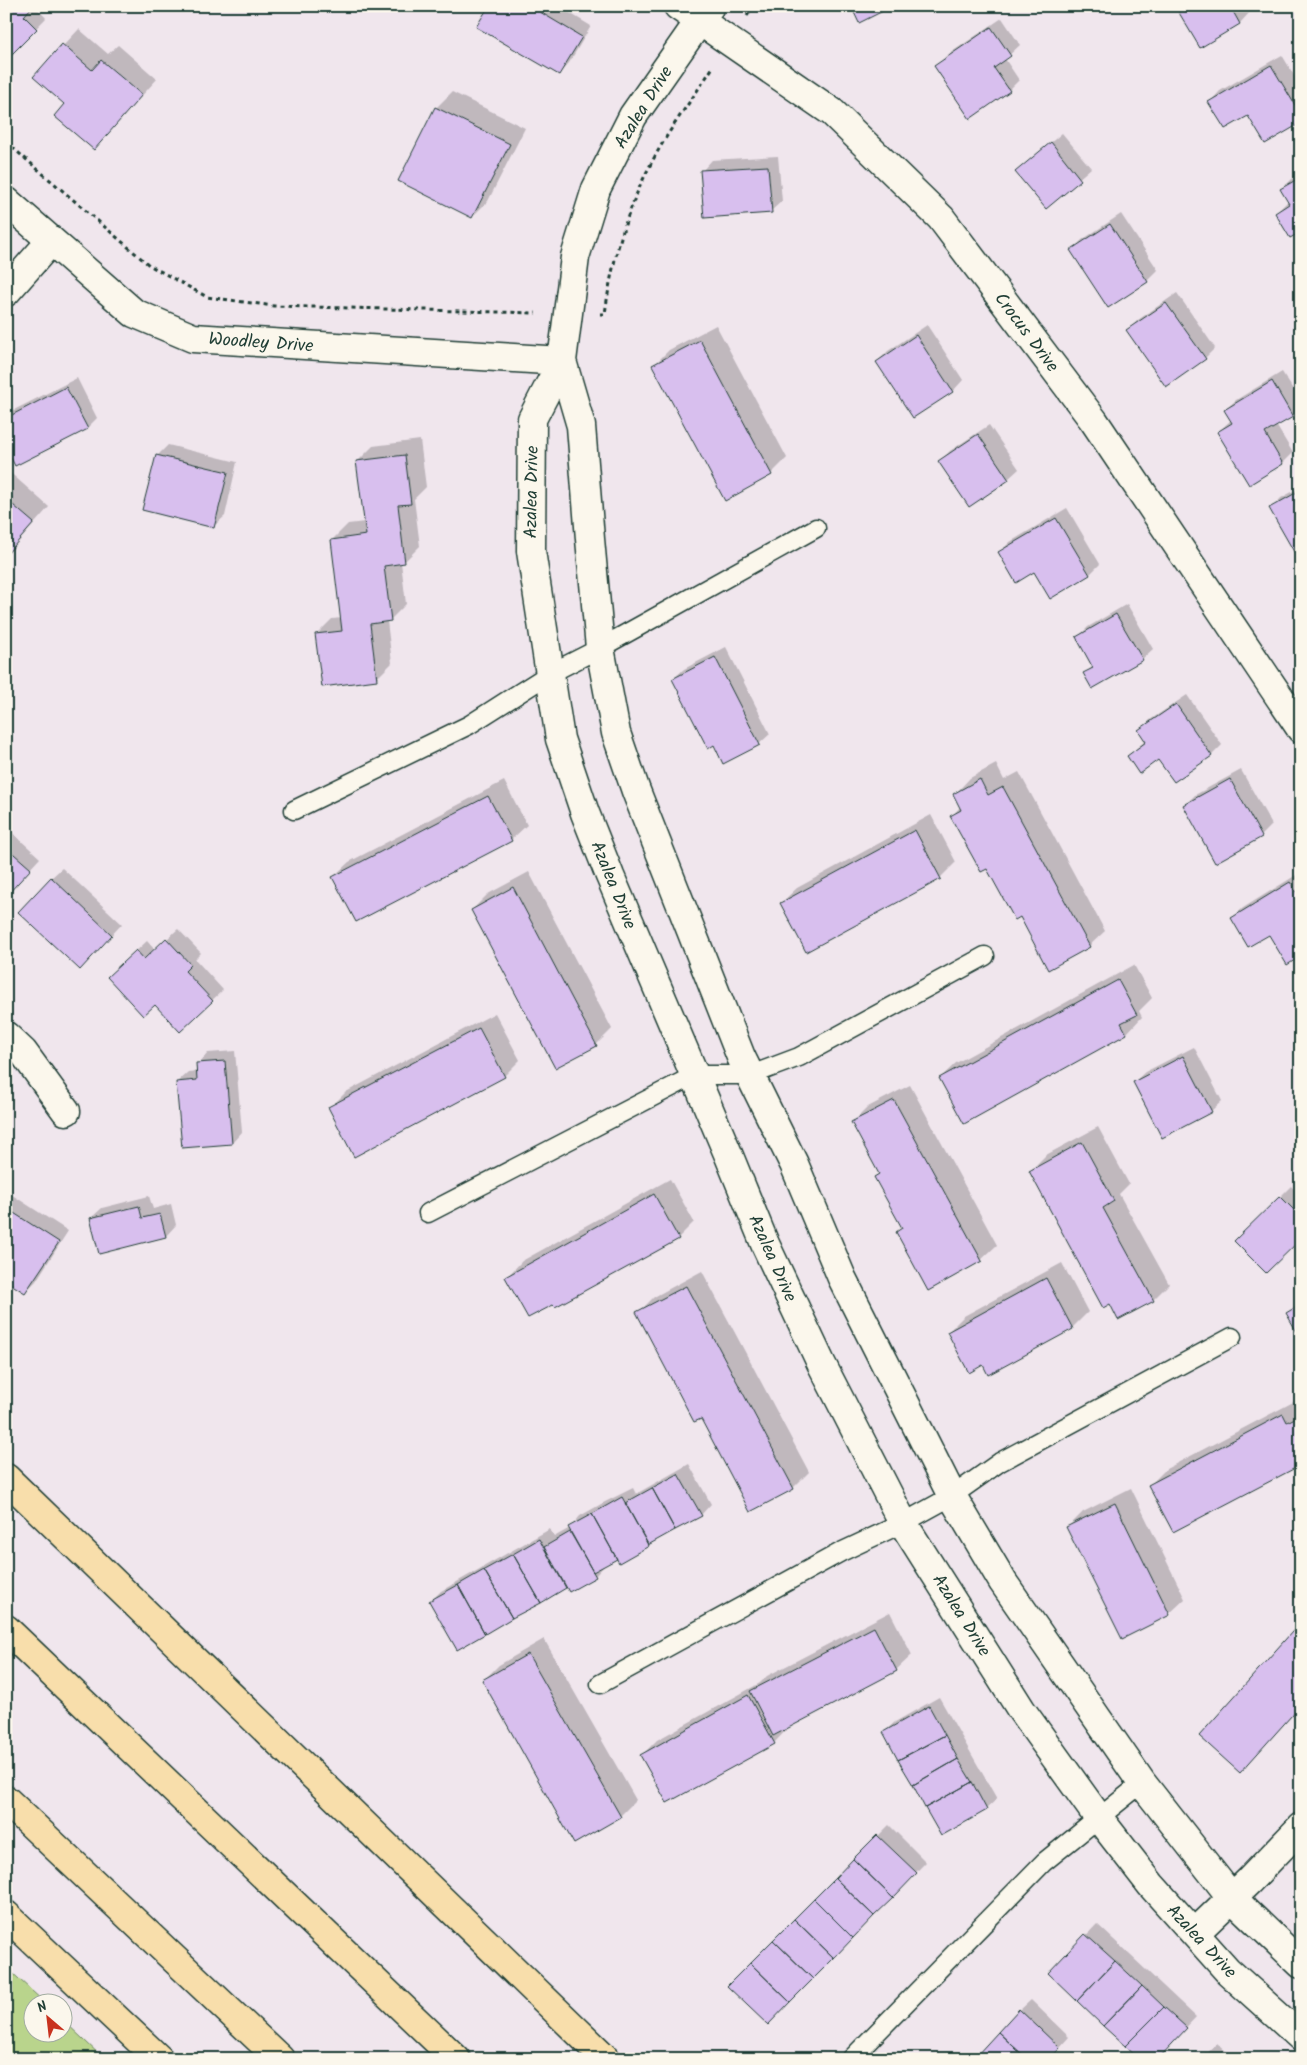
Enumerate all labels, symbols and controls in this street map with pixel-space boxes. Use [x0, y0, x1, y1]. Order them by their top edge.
street label: Azalea Drive [607, 61, 681, 155]
street label: Crocus Drive [986, 287, 1066, 379]
street label: Woodley Drive [207, 325, 314, 362]
street label: Azalea Drive [517, 445, 548, 539]
street label: Azalea Drive [582, 837, 643, 934]
street label: Azalea Drive [739, 1210, 804, 1307]
street label: Azalea Drive [924, 1569, 998, 1663]
street label: Azalea Drive [1159, 1898, 1243, 1986]
north arrow [22, 1992, 72, 2042]
text: N [33, 1996, 52, 2019]

